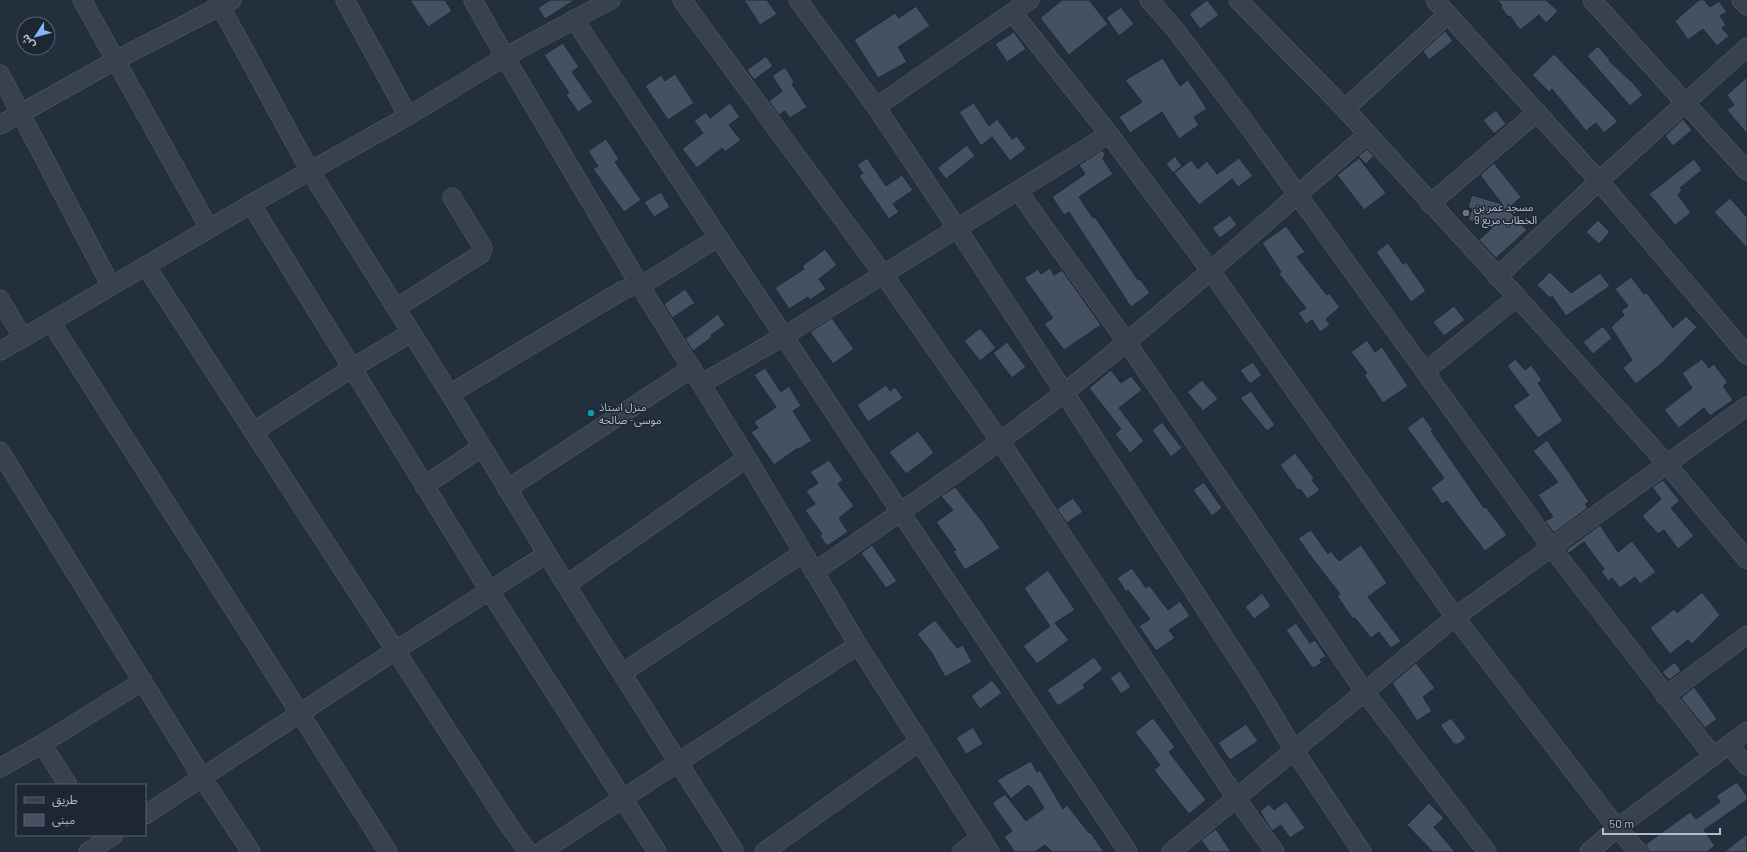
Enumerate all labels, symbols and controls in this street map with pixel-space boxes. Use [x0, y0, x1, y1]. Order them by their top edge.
north arrow [16, 16, 56, 56]
text: ش [18, 32, 38, 52]
place label: مسجد عمر بن الخطاب مربع 9 [1474, 200, 1537, 228]
marker: مسجد عمر بن الخطاب مربع 9 [1461, 208, 1471, 218]
place label: منزل استاذ موسى- صالحه [599, 400, 662, 427]
marker: منزل استاذ موسى- صالحه [586, 408, 596, 418]
legend [16, 784, 146, 836]
text: طريق [52, 792, 78, 808]
scale bar [1603, 810, 1720, 836]
text: مبنى [52, 812, 75, 827]
text: 50 m [1609, 816, 1634, 830]

